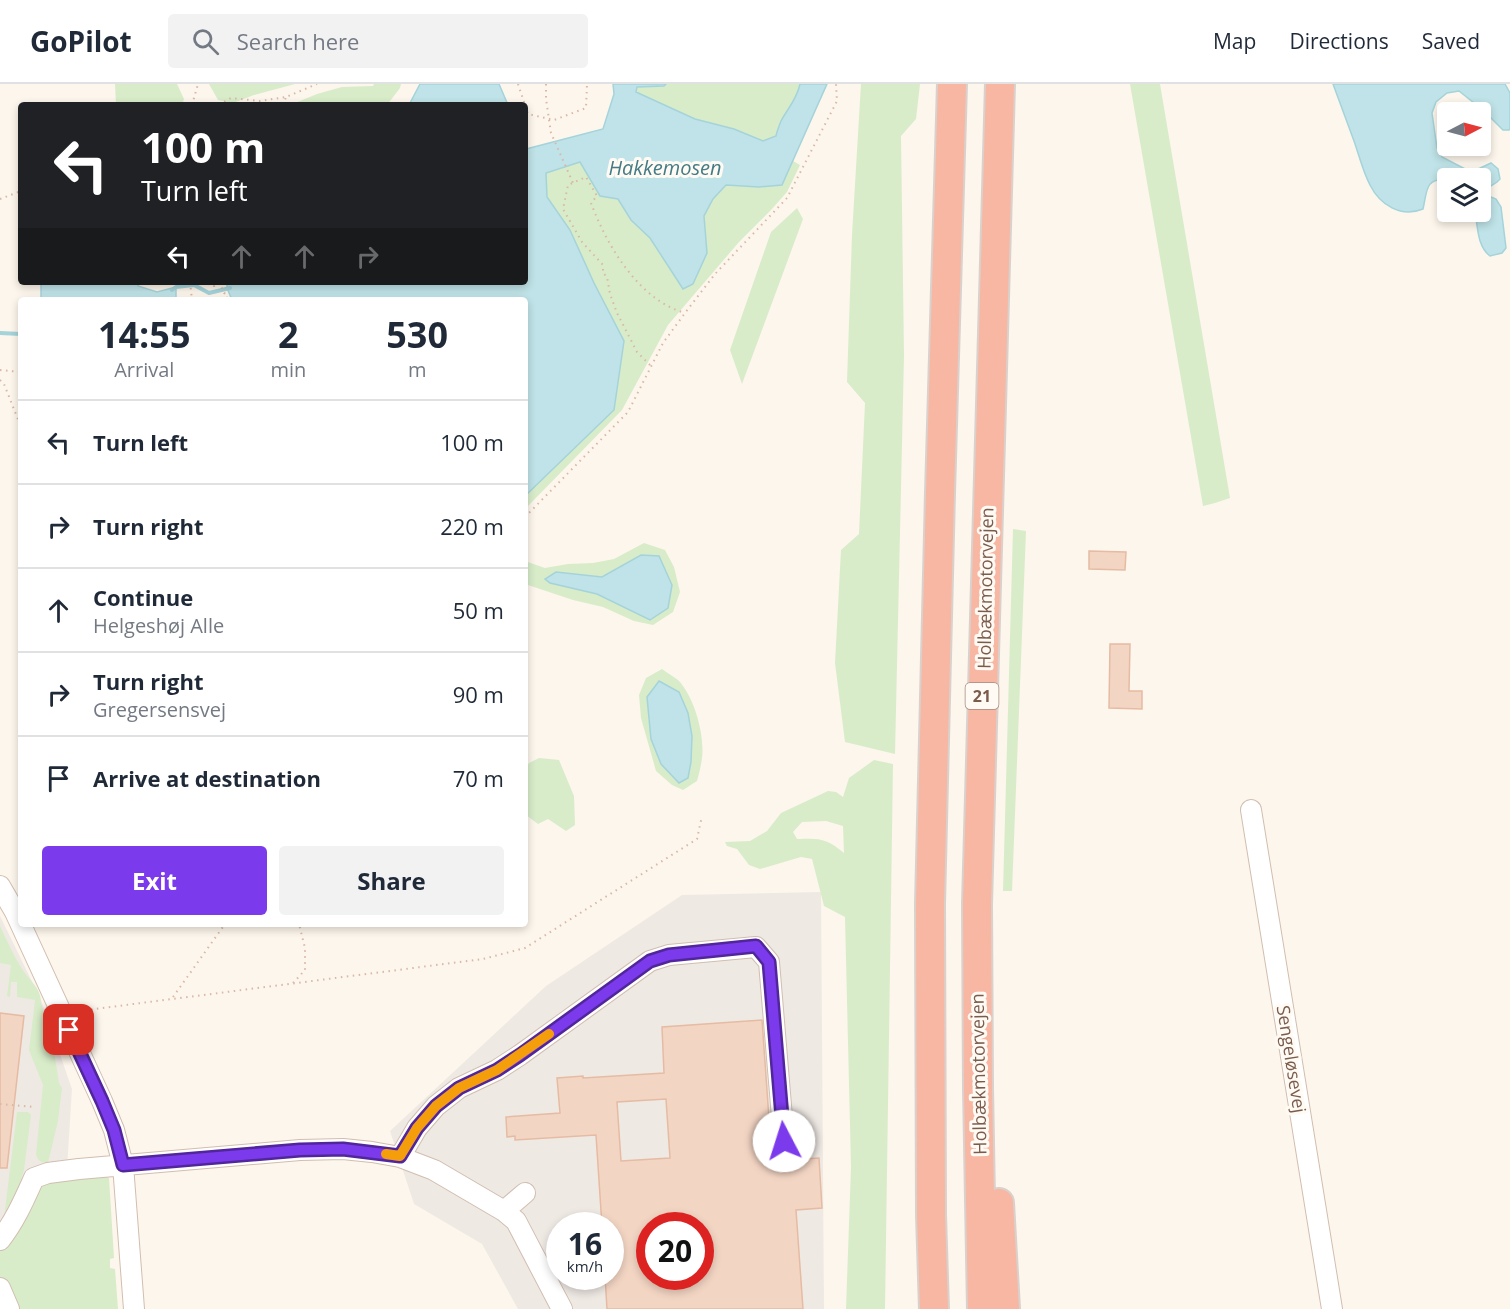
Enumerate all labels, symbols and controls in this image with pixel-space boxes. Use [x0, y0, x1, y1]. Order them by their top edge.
search box [168, 14, 588, 68]
text: GoPilot [30, 22, 132, 60]
icon: search [189, 25, 222, 58]
text: Search here [237, 26, 359, 56]
text: Map [1213, 27, 1256, 55]
text: Directions [1289, 27, 1389, 55]
text: Saved [1422, 27, 1480, 55]
north arrow [1437, 102, 1491, 156]
map controls [1437, 102, 1491, 222]
text: 100 m [141, 118, 265, 175]
icon: left [42, 126, 120, 204]
water label: Hakkemosen [608, 154, 722, 181]
button: layers [1437, 168, 1491, 222]
text: Turn left [141, 172, 248, 209]
icon: left [162, 240, 195, 273]
icon: ahead [225, 240, 258, 273]
icon: ahead [288, 240, 321, 273]
icon: right [351, 240, 384, 273]
text: 14:55 [98, 310, 191, 359]
text: 2 [278, 310, 299, 359]
text: 530 [386, 310, 448, 359]
text: Arrival [114, 356, 174, 383]
text: min [270, 356, 306, 383]
text: m [408, 356, 426, 383]
icon: left [42, 426, 75, 459]
text: Turn left [93, 427, 188, 457]
text: 100 m [440, 427, 504, 457]
street label: Holbækmotorvejen [972, 507, 998, 669]
icon: right [42, 510, 75, 543]
text: Turn right [93, 511, 204, 541]
text: 220 m [440, 511, 504, 541]
text: Continue [93, 582, 193, 612]
icon: ahead [42, 594, 75, 627]
text: 50 m [453, 595, 504, 625]
text: Helgeshøj Alle [93, 612, 224, 639]
text: Turn right [93, 666, 204, 696]
icon: right [42, 678, 75, 711]
text: 90 m [453, 679, 504, 709]
road number: 21 [966, 683, 998, 709]
text: Gregersensvej [93, 696, 226, 723]
icon: arrive [42, 762, 75, 795]
text: Arrive at destination [93, 763, 321, 793]
text: 70 m [453, 763, 504, 793]
button: Exit [42, 846, 267, 915]
button: Share [279, 846, 504, 915]
street label: Holbækmotorvejen [965, 993, 991, 1155]
street label: Sengeløsevej [1272, 1003, 1312, 1115]
pin [43, 1004, 94, 1055]
icon: arrive [52, 1013, 85, 1046]
position arrow [752, 1109, 816, 1173]
speed limit sign: 20 [636, 1212, 714, 1290]
text: 16 [568, 1223, 602, 1264]
text: km/h [567, 1256, 603, 1276]

